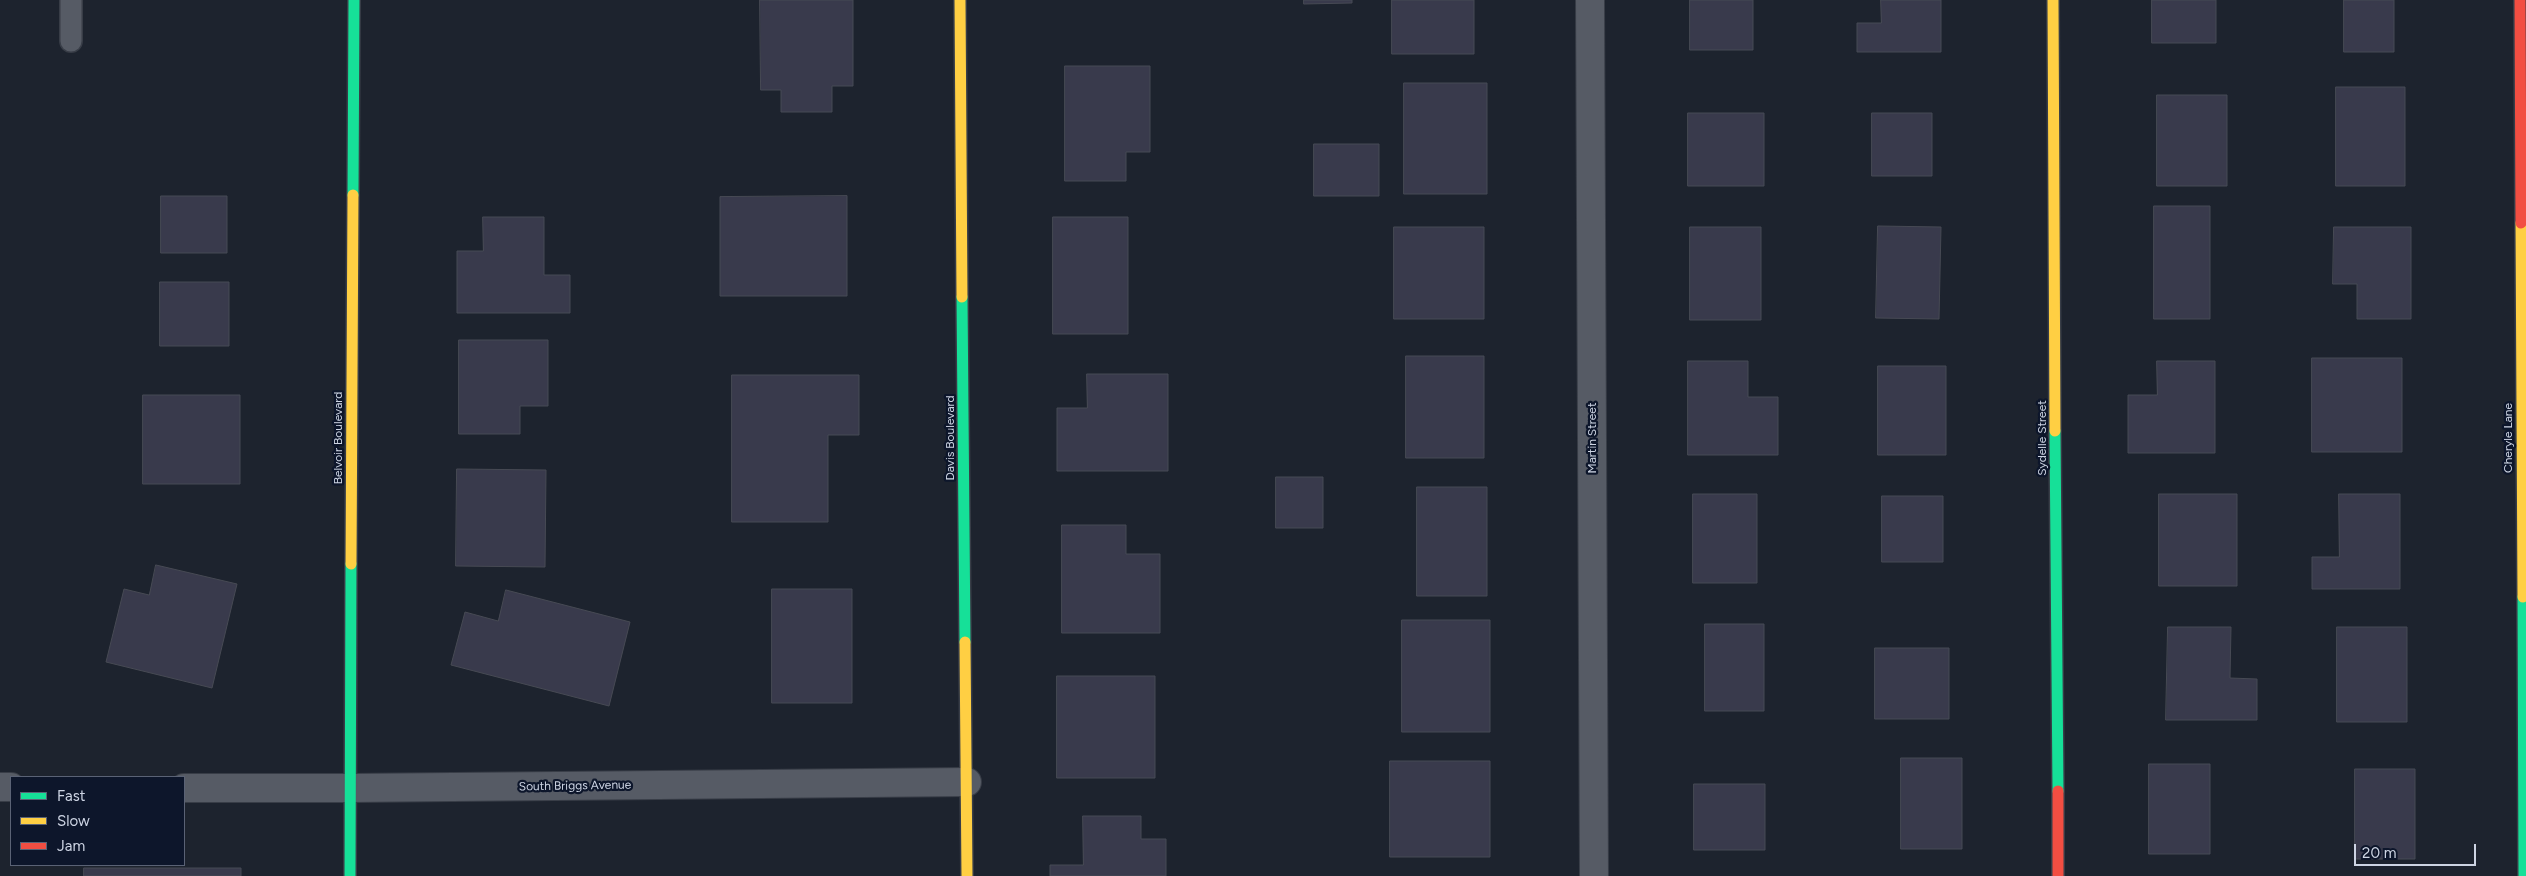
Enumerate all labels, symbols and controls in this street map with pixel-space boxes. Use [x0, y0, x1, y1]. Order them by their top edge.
street label: Belvoir Boulevard [331, 392, 345, 484]
street label: Davis Boulevard [943, 395, 957, 481]
street label: Sydelle Street [2035, 400, 2049, 476]
street label: Martin Street [1585, 403, 1599, 473]
street label: Cheryle Lane [2501, 403, 2515, 473]
legend [10, 776, 185, 866]
street label: South Briggs Avenue [519, 778, 631, 794]
text: Fast [57, 787, 85, 805]
text: Slow [57, 812, 90, 830]
scale bar [2356, 834, 2478, 866]
text: Jam [57, 837, 85, 855]
text: 20 m [2362, 844, 2396, 862]

